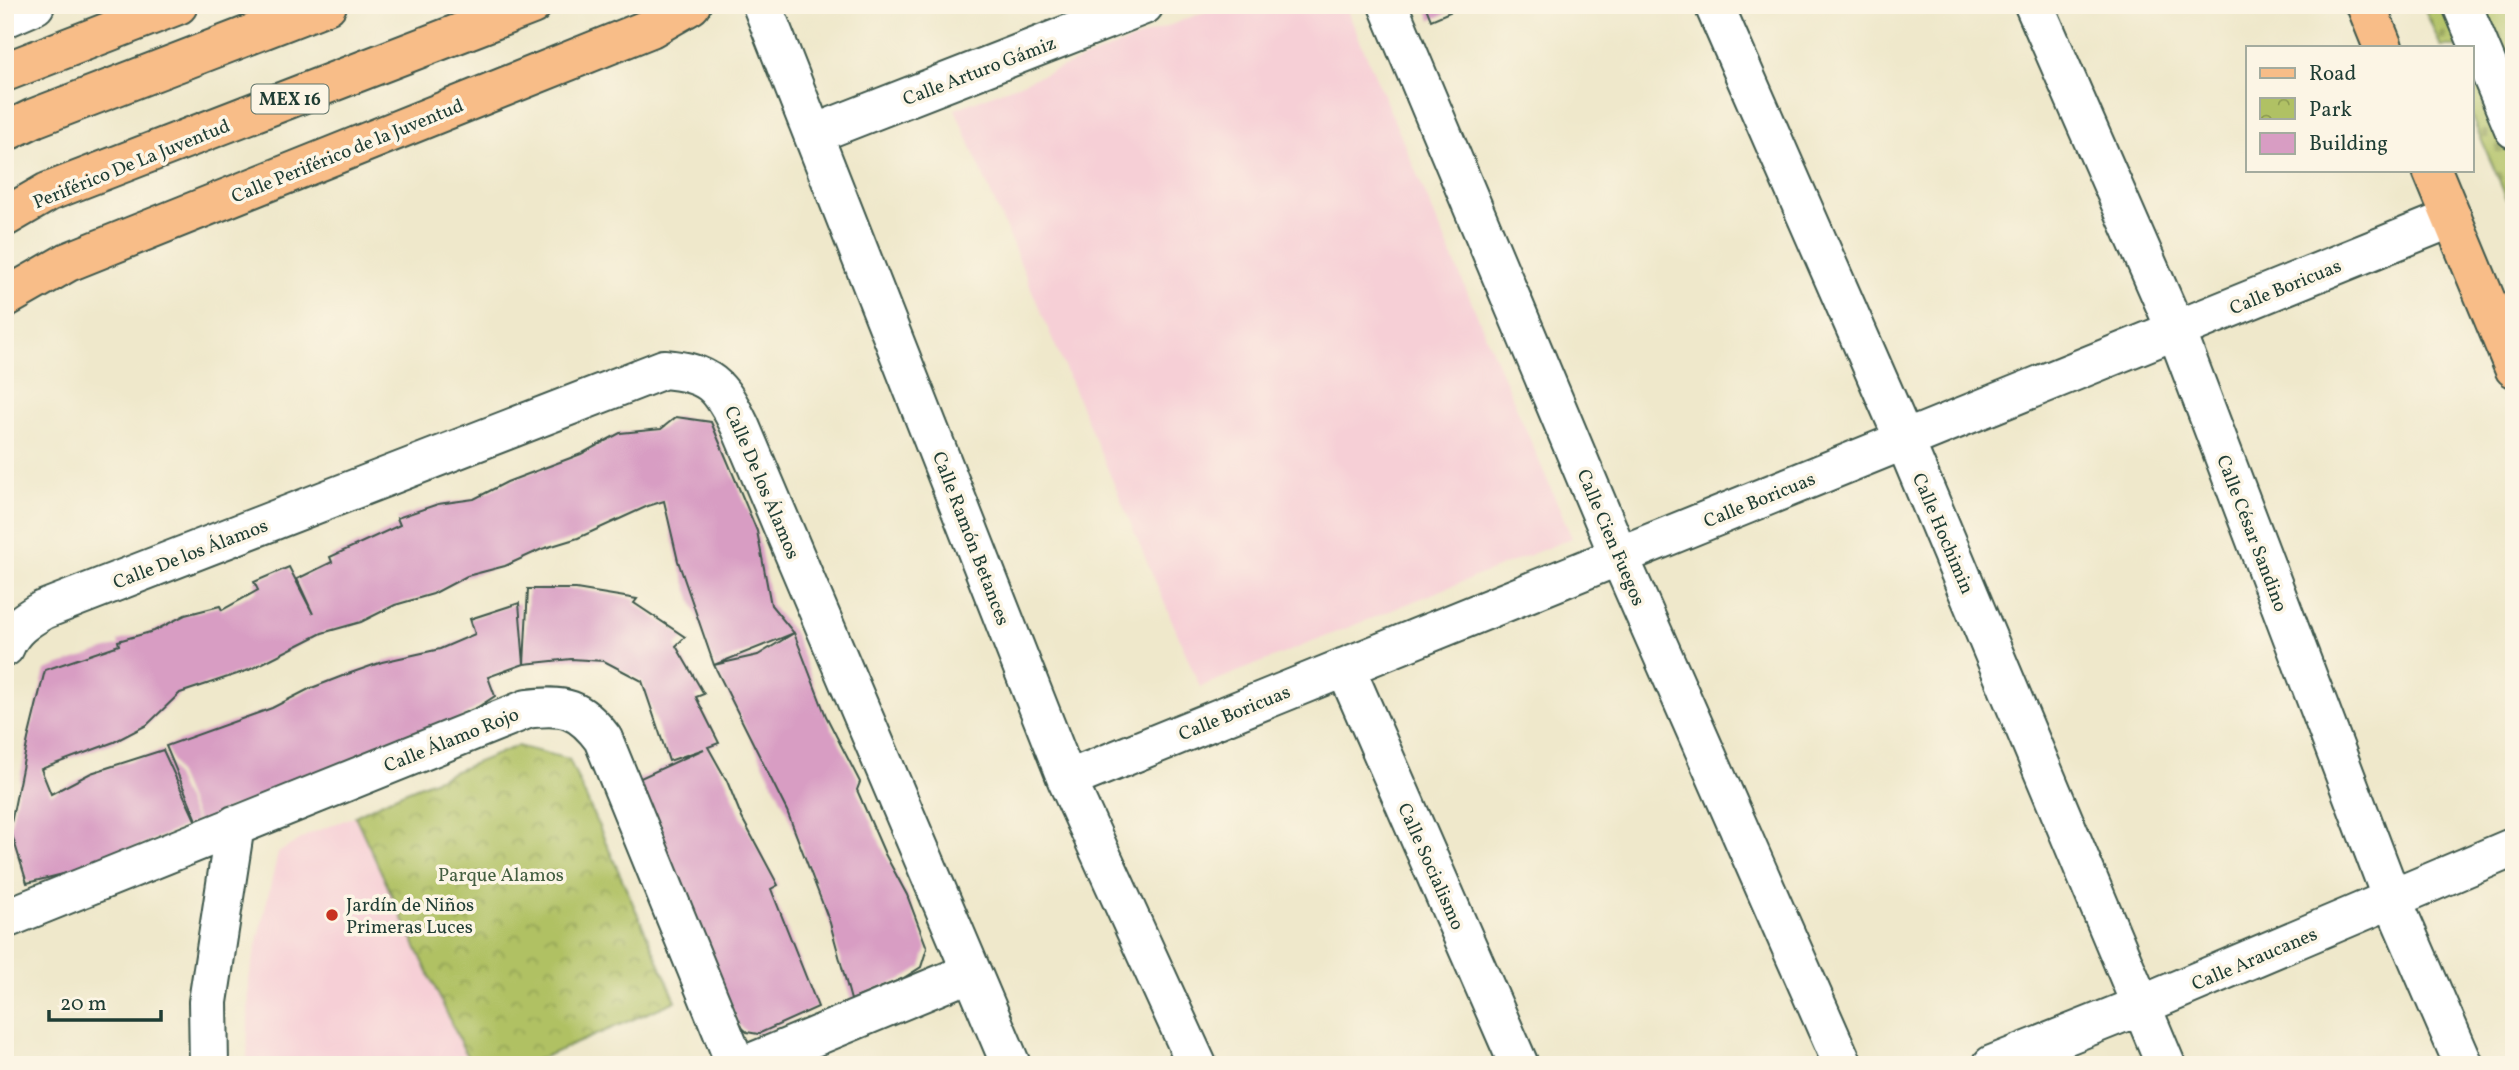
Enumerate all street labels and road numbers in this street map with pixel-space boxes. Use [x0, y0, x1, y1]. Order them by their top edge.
street label: Calle Arturo Gámiz [899, 31, 1060, 113]
road number: MEX 16 [252, 84, 328, 114]
street label: Calle Periférico de la Juventud [228, 93, 468, 210]
street label: Periférico De La Juventud [29, 113, 234, 216]
street label: Calle Boricuas [2226, 254, 2346, 322]
street label: Calle De los Álamos [717, 402, 805, 563]
street label: Calle Ramón Betances [925, 448, 1015, 630]
street label: Calle César Sandino [2209, 452, 2293, 616]
street label: Calle Cien Fuegos [1570, 465, 1651, 610]
street label: Calle Boricuas [1700, 467, 1820, 535]
street label: Calle Hochimin [1905, 469, 1979, 598]
street label: Calle De los Álamos [109, 513, 272, 596]
street label: Calle Boricuas [1175, 680, 1295, 748]
street label: Calle Álamo Rojo [380, 702, 523, 780]
street label: Calle Socialismo [1390, 799, 1470, 935]
street label: Calle Araucanes [2188, 922, 2322, 998]

